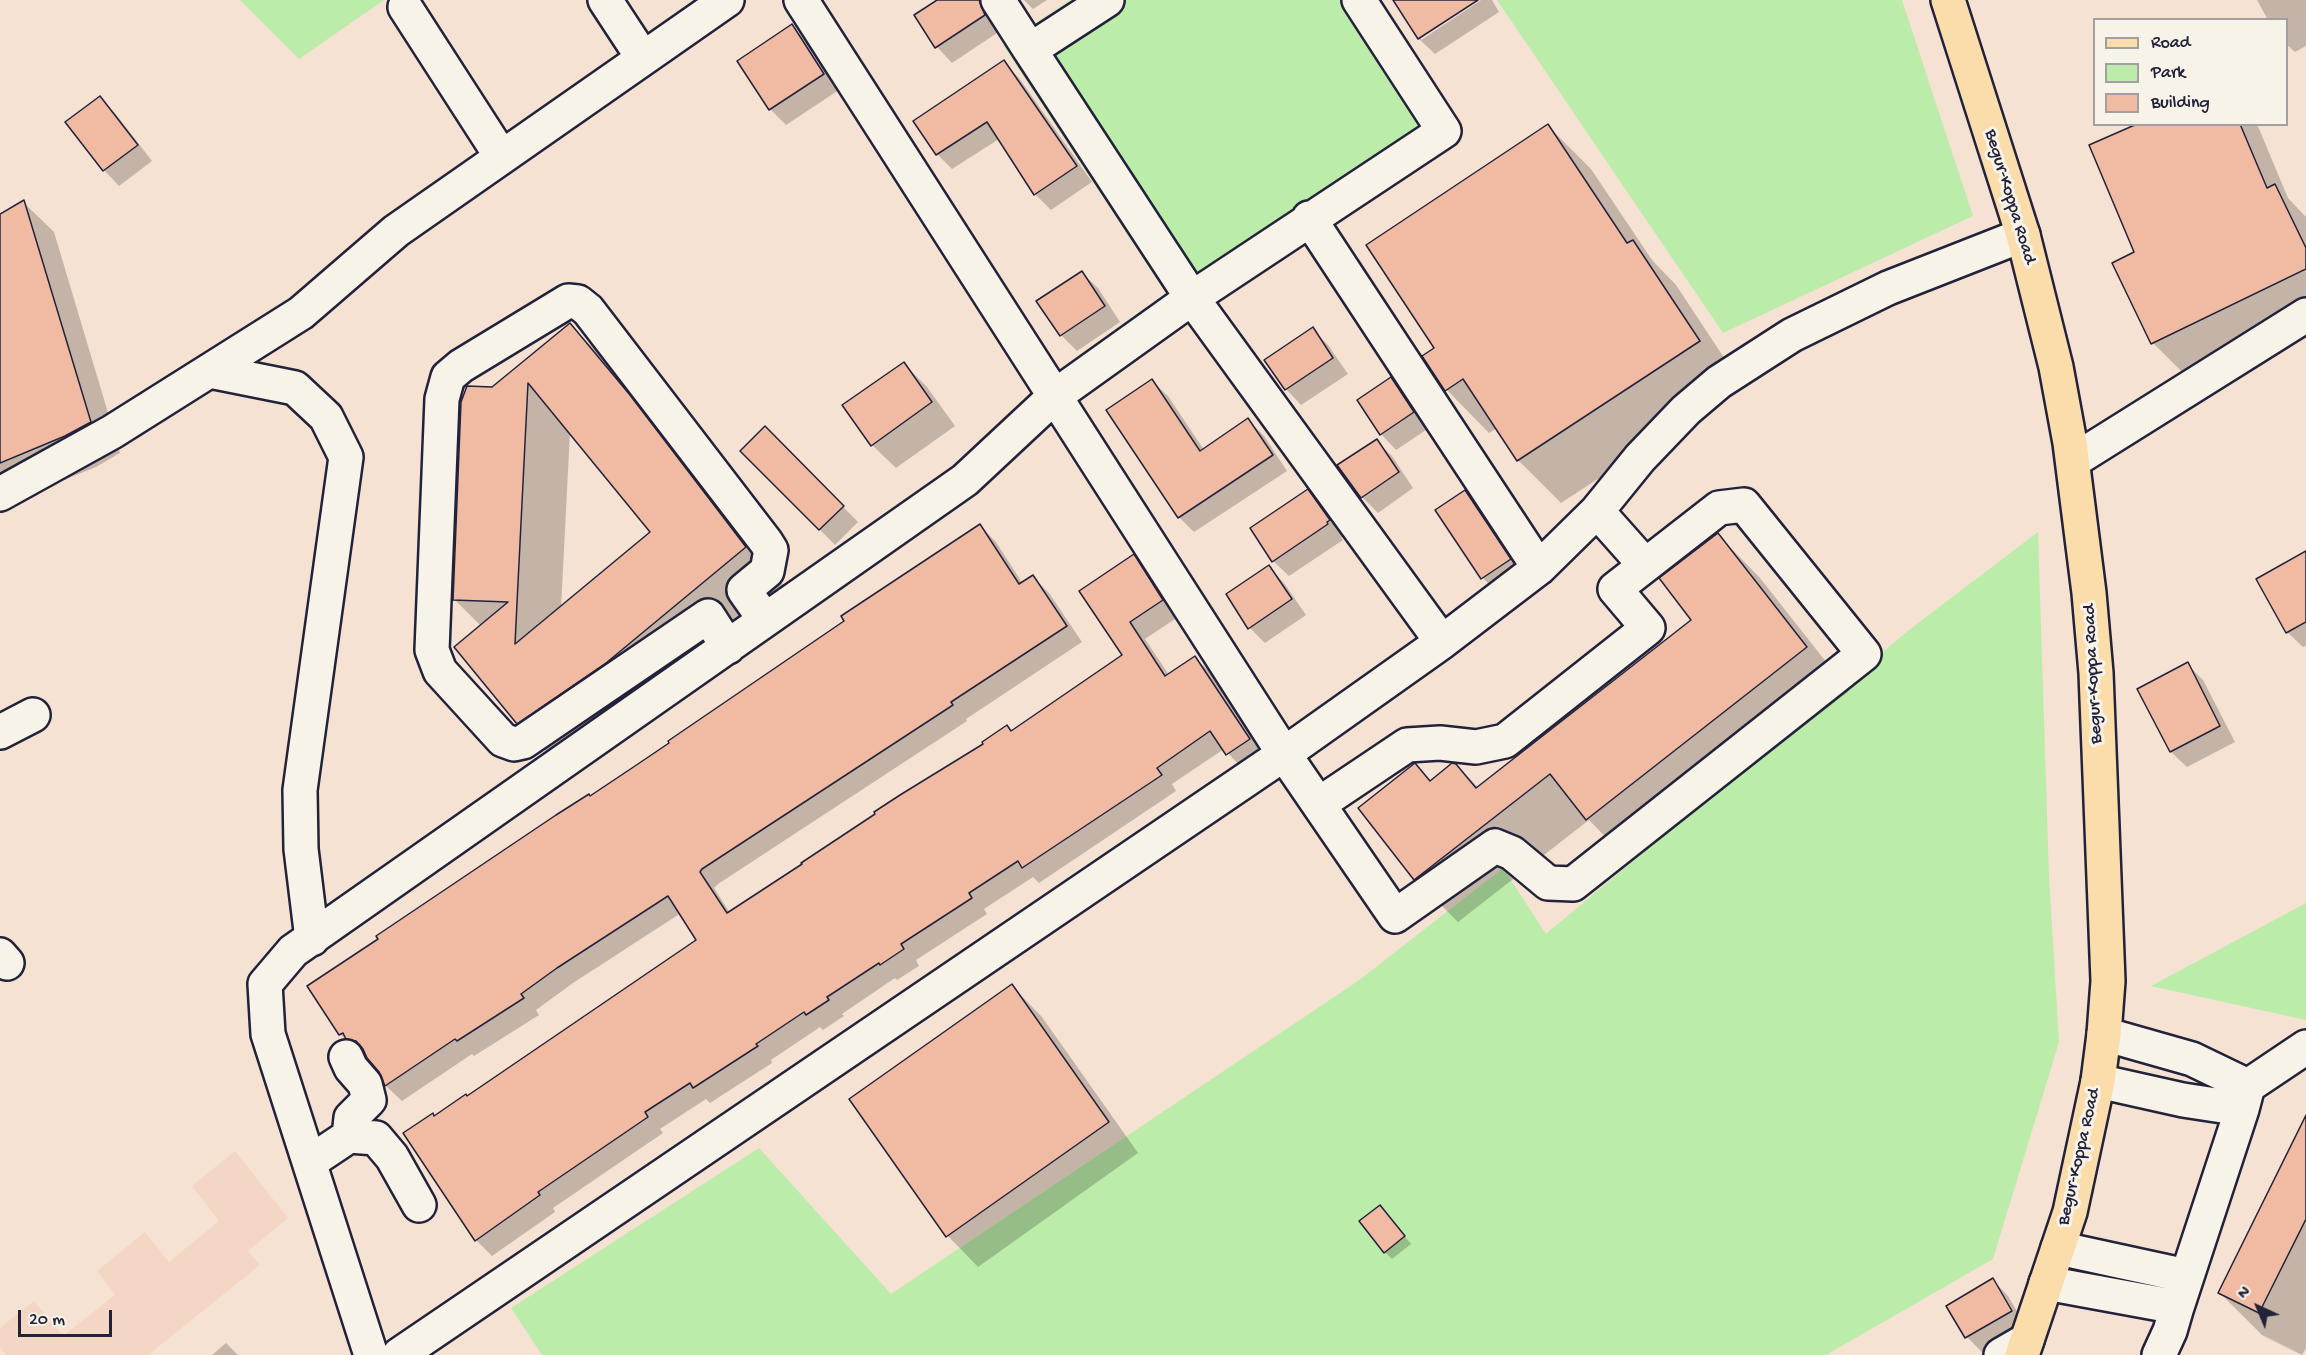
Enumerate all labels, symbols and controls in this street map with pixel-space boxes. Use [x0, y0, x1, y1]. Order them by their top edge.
legend [2093, 18, 2288, 126]
text: Road [2151, 33, 2190, 54]
text: Park [2151, 63, 2185, 84]
text: Building [2151, 93, 2210, 114]
street label: Begur-Koppa Road [1978, 127, 2040, 267]
street label: Begur-Koppa Road [2080, 604, 2108, 744]
street label: Begur-Koppa Road [2054, 1086, 2106, 1228]
north arrow [2228, 1277, 2288, 1337]
text: N [2235, 1283, 2256, 1304]
scale bar [21, 1298, 116, 1336]
text: 20 m [29, 1310, 65, 1331]

